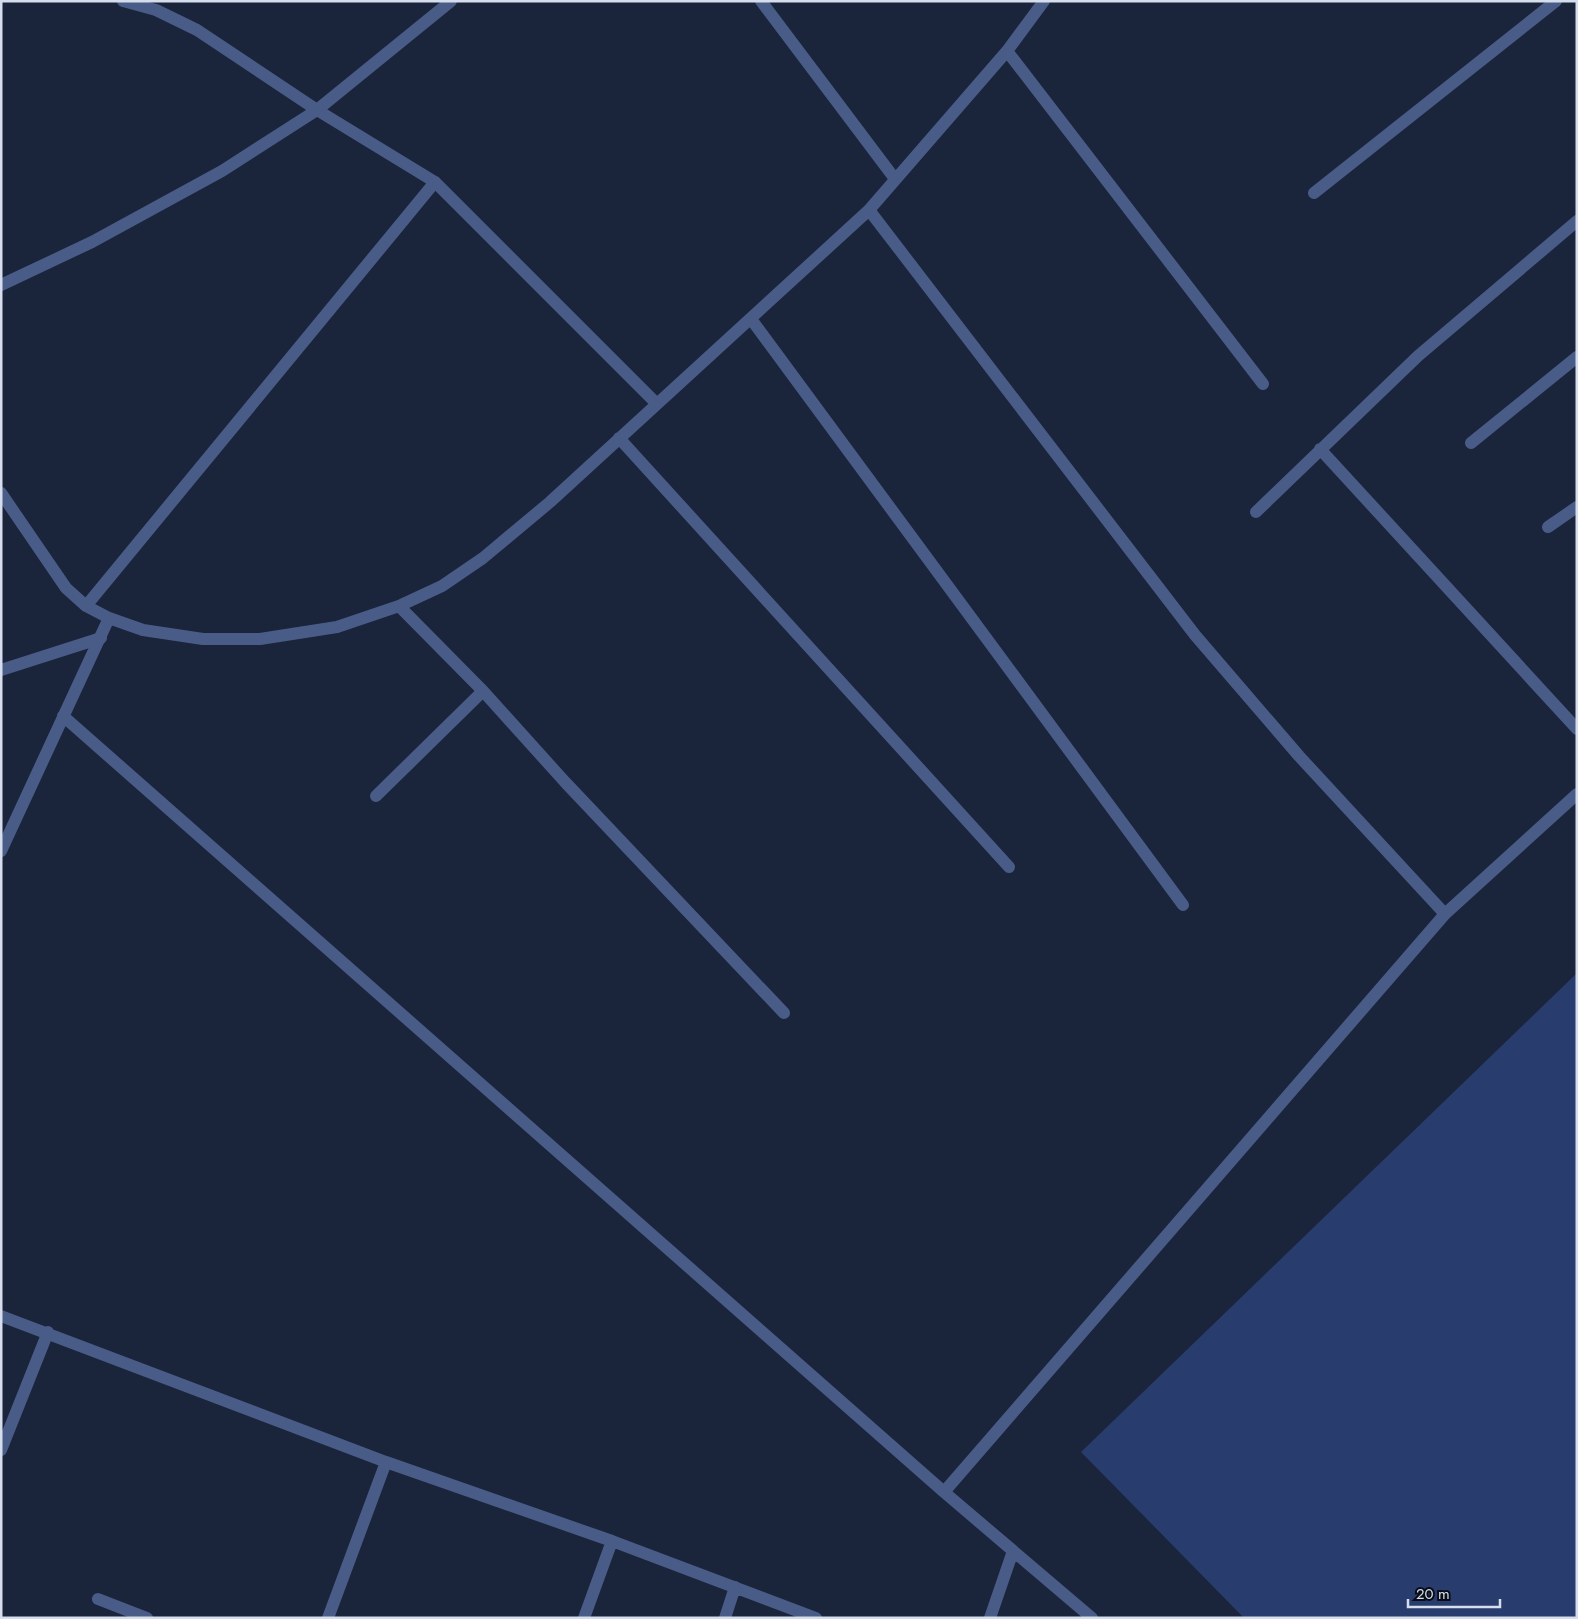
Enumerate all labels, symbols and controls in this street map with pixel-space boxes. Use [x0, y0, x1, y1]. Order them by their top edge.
scale bar [1408, 1576, 1500, 1608]
text: 20 m [1416, 1583, 1450, 1605]

